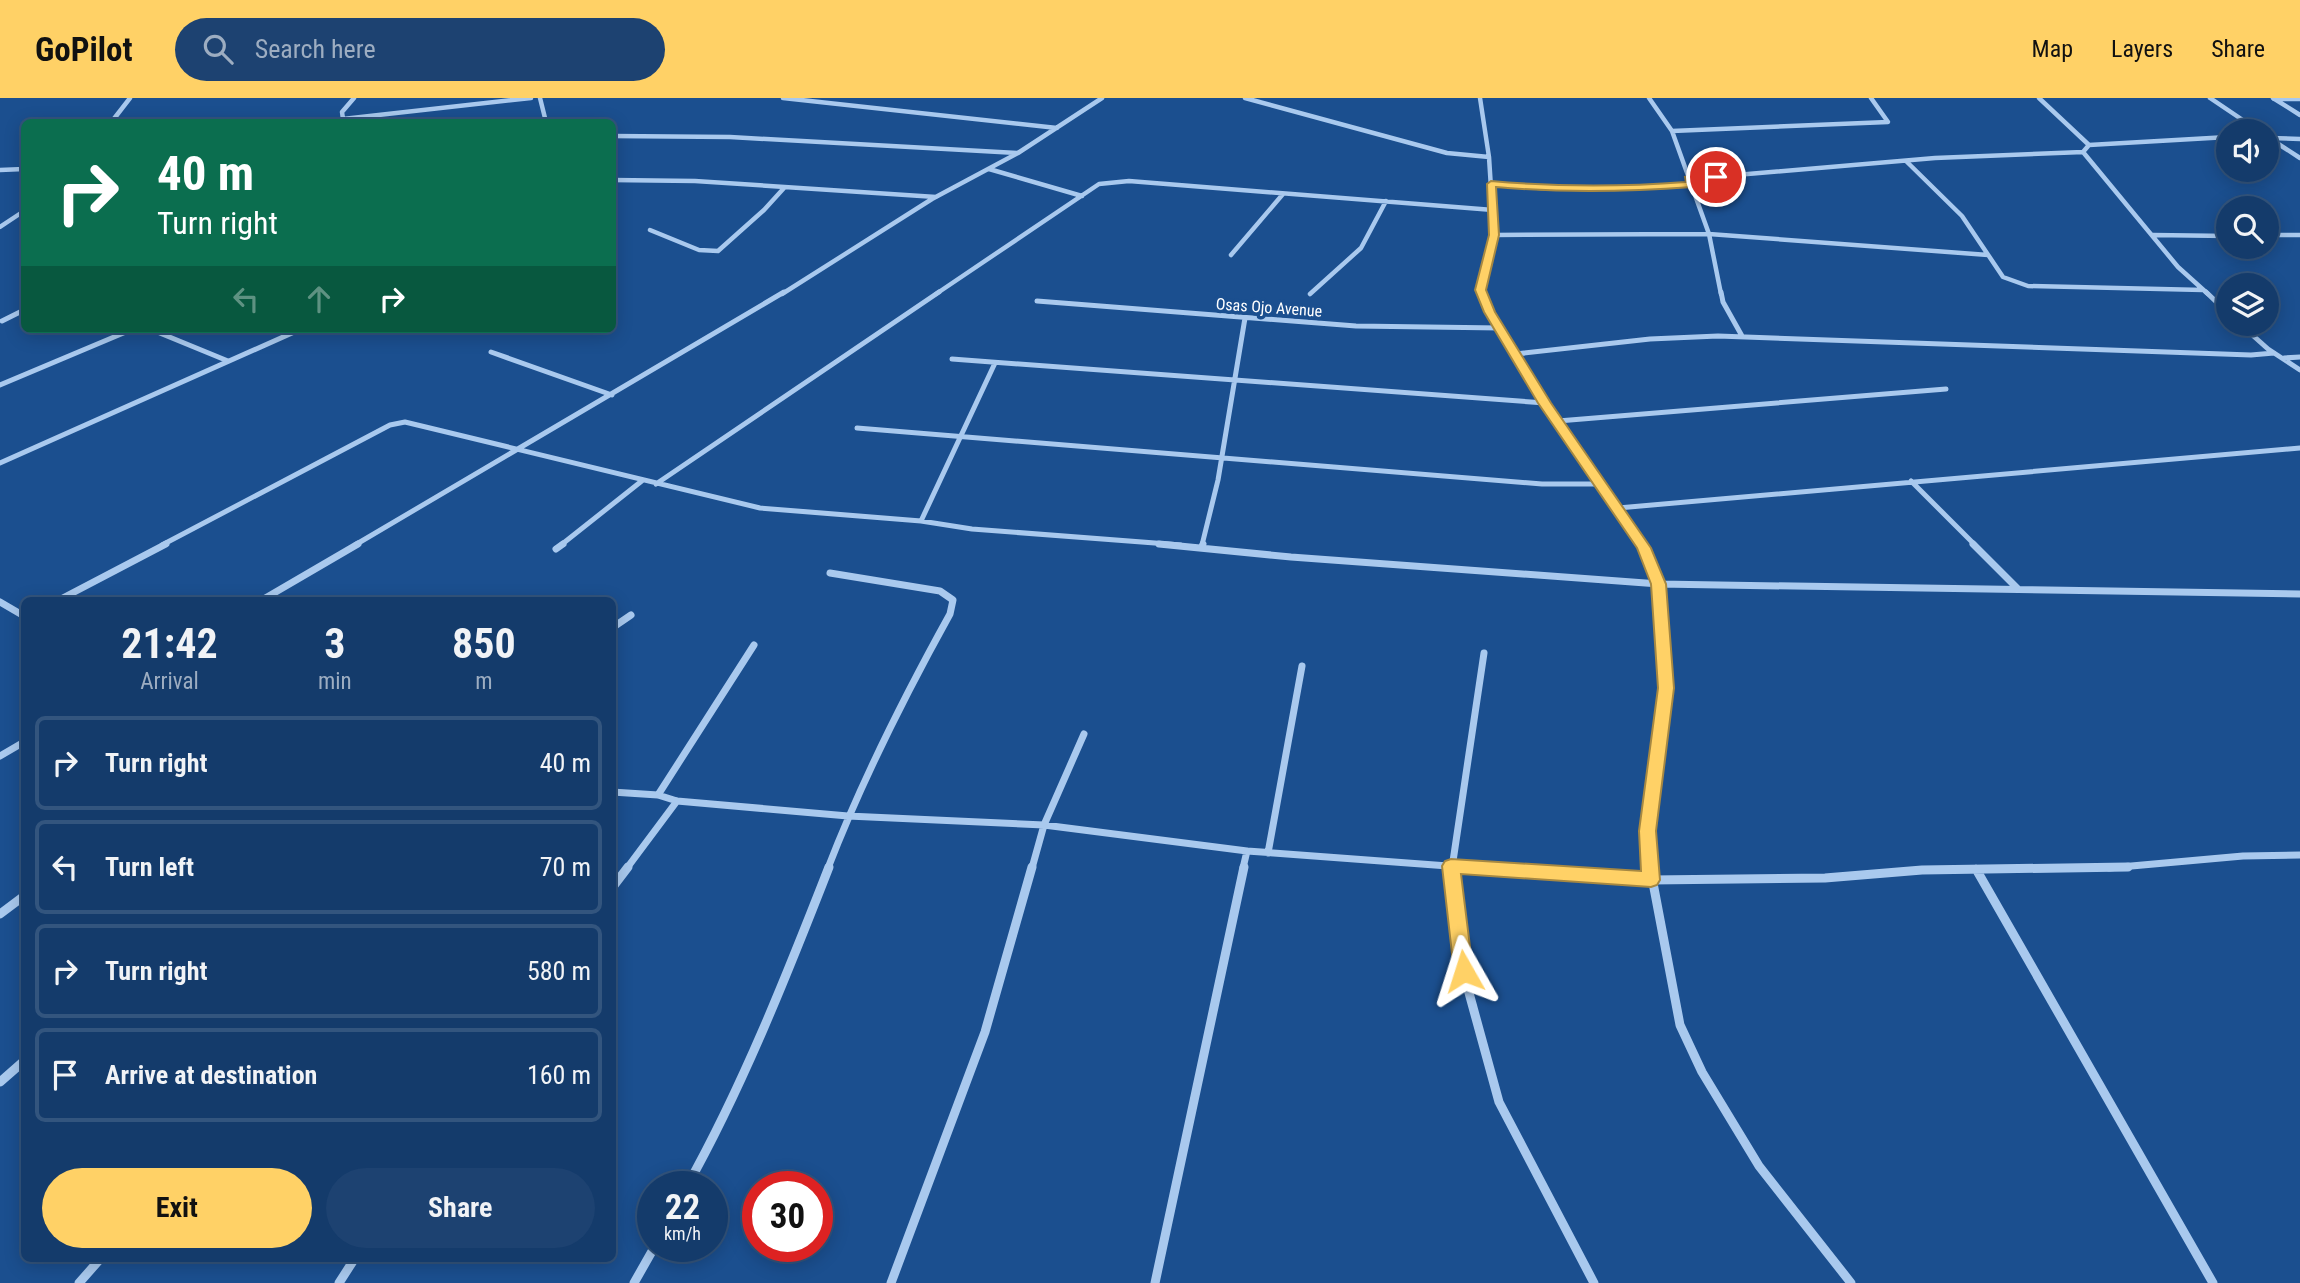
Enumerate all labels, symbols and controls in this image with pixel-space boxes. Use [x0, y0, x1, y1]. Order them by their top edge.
search box [175, 18, 665, 81]
text: GoPilot [35, 30, 133, 69]
icon: search [199, 30, 237, 68]
text: Search here [255, 34, 376, 64]
text: Map [2032, 35, 2073, 63]
text: Layers [2111, 35, 2173, 63]
text: Share [2211, 35, 2265, 63]
map controls [2216, 119, 2279, 336]
button: sound [2216, 119, 2279, 182]
text: 40 m [157, 145, 254, 202]
icon: right [42, 147, 133, 238]
pin [1686, 147, 1746, 207]
icon: arrive [1697, 158, 1735, 196]
button: search [2216, 196, 2279, 259]
text: Turn right [157, 204, 278, 242]
button: layers [2216, 273, 2279, 336]
icon: left [227, 280, 265, 318]
icon: ahead [300, 280, 338, 318]
icon: right [373, 280, 411, 318]
street label: Osas Ojo Avenue [1215, 294, 1323, 321]
text: 21:42 [121, 619, 218, 668]
text: 3 [324, 619, 345, 668]
text: 850 [452, 619, 516, 668]
text: Arrival [140, 668, 199, 695]
text: min [318, 668, 352, 695]
text: m [475, 668, 492, 695]
icon: right [46, 744, 84, 782]
text: Turn right [105, 748, 207, 778]
text: 40 m [540, 748, 591, 778]
icon: left [46, 848, 84, 886]
text: Turn left [105, 852, 194, 882]
text: 70 m [540, 852, 591, 882]
position arrow [1427, 934, 1501, 1008]
icon: right [46, 952, 84, 990]
text: Turn right [105, 956, 207, 986]
text: 580 m [527, 956, 591, 986]
icon: arrive [46, 1056, 84, 1094]
text: Arrive at destination [105, 1060, 317, 1090]
text: 160 m [527, 1060, 591, 1090]
button: Exit [42, 1168, 312, 1248]
button: Share [326, 1168, 595, 1248]
speed limit sign: 30 [742, 1171, 833, 1262]
text: 22 [665, 1187, 700, 1228]
text: km/h [664, 1223, 701, 1244]

